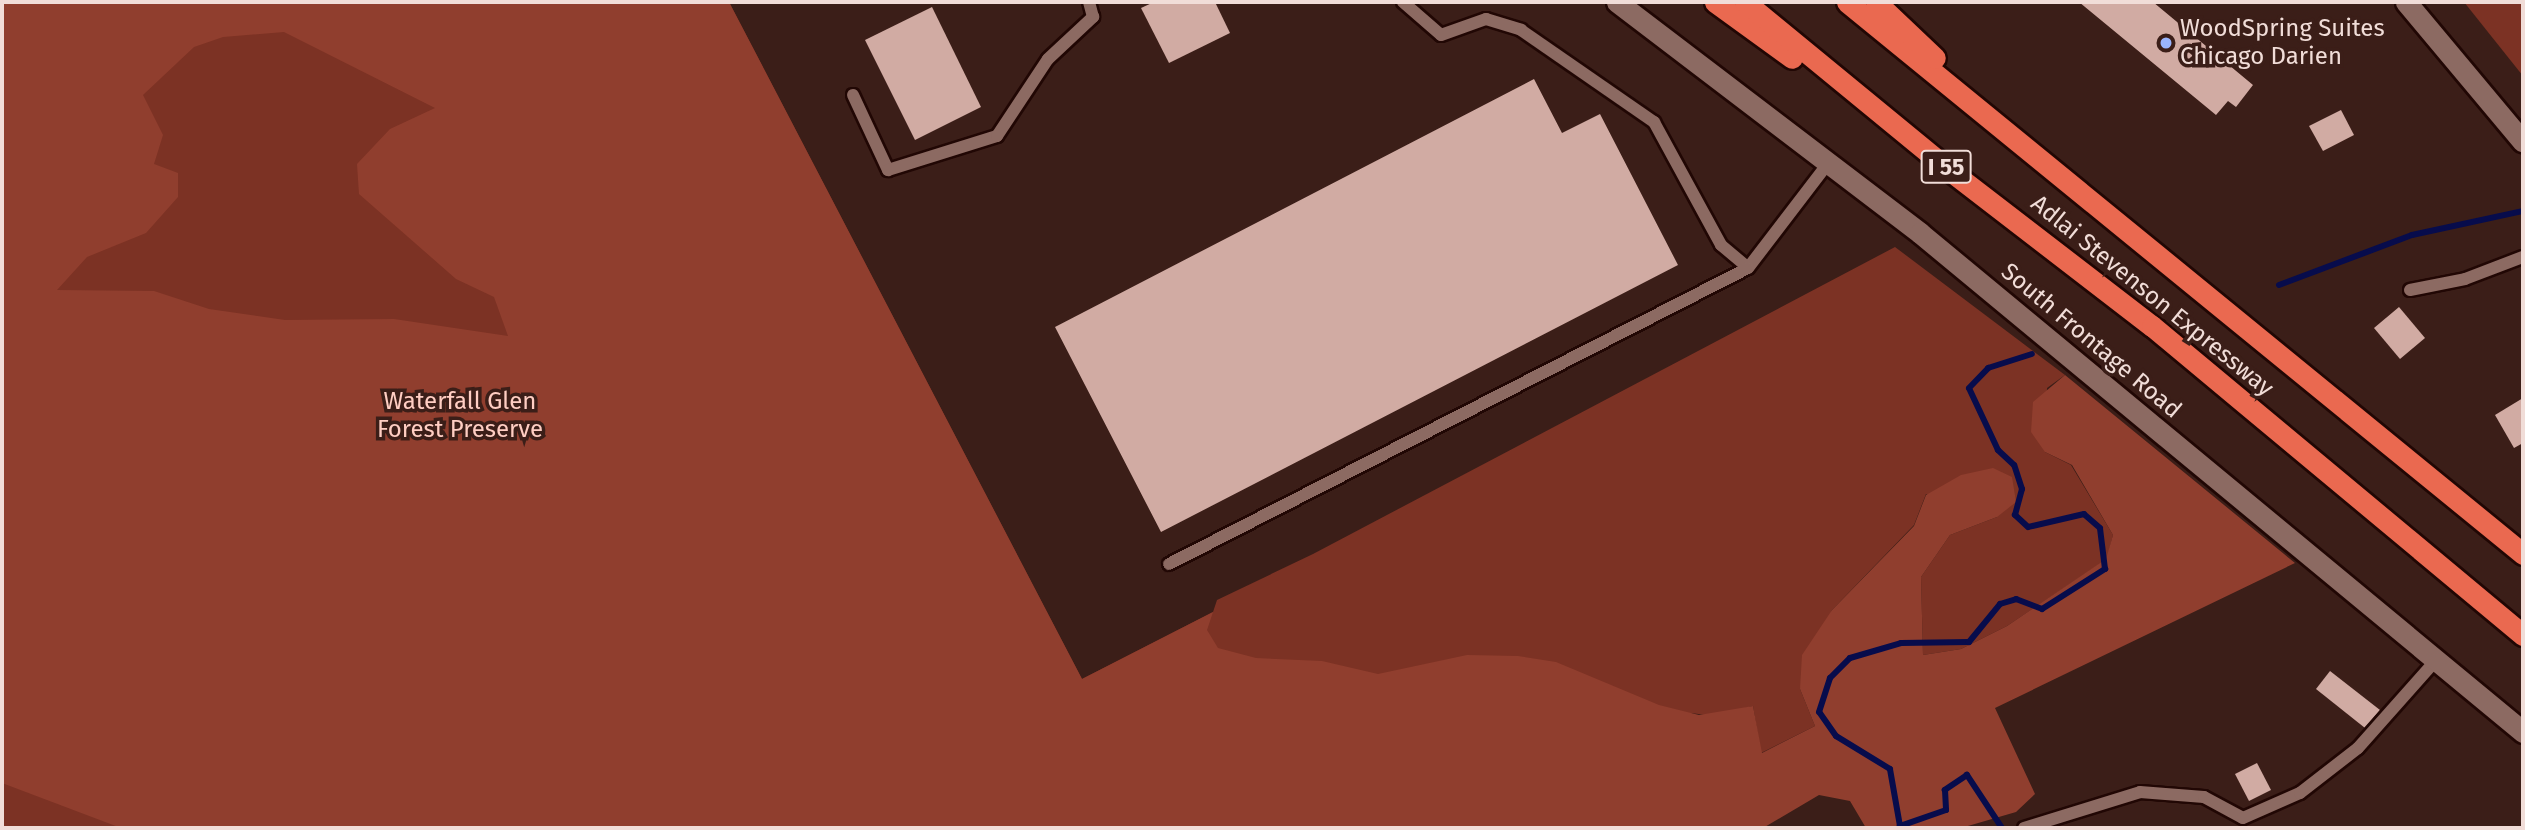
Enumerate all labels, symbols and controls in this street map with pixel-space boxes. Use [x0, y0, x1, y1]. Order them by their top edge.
place label: WoodSpring Suites Chicago Darien [2180, 15, 2385, 71]
marker: WoodSpring Suites Chicago Darien [2158, 35, 2174, 51]
road number: I 55 [1920, 148, 1972, 186]
street label: Adlai Stevenson Expressway [2025, 189, 2279, 403]
street label: South Frontage Road [1995, 257, 2187, 425]
park label: Waterfall Glen Forest Preserve [377, 388, 543, 444]

